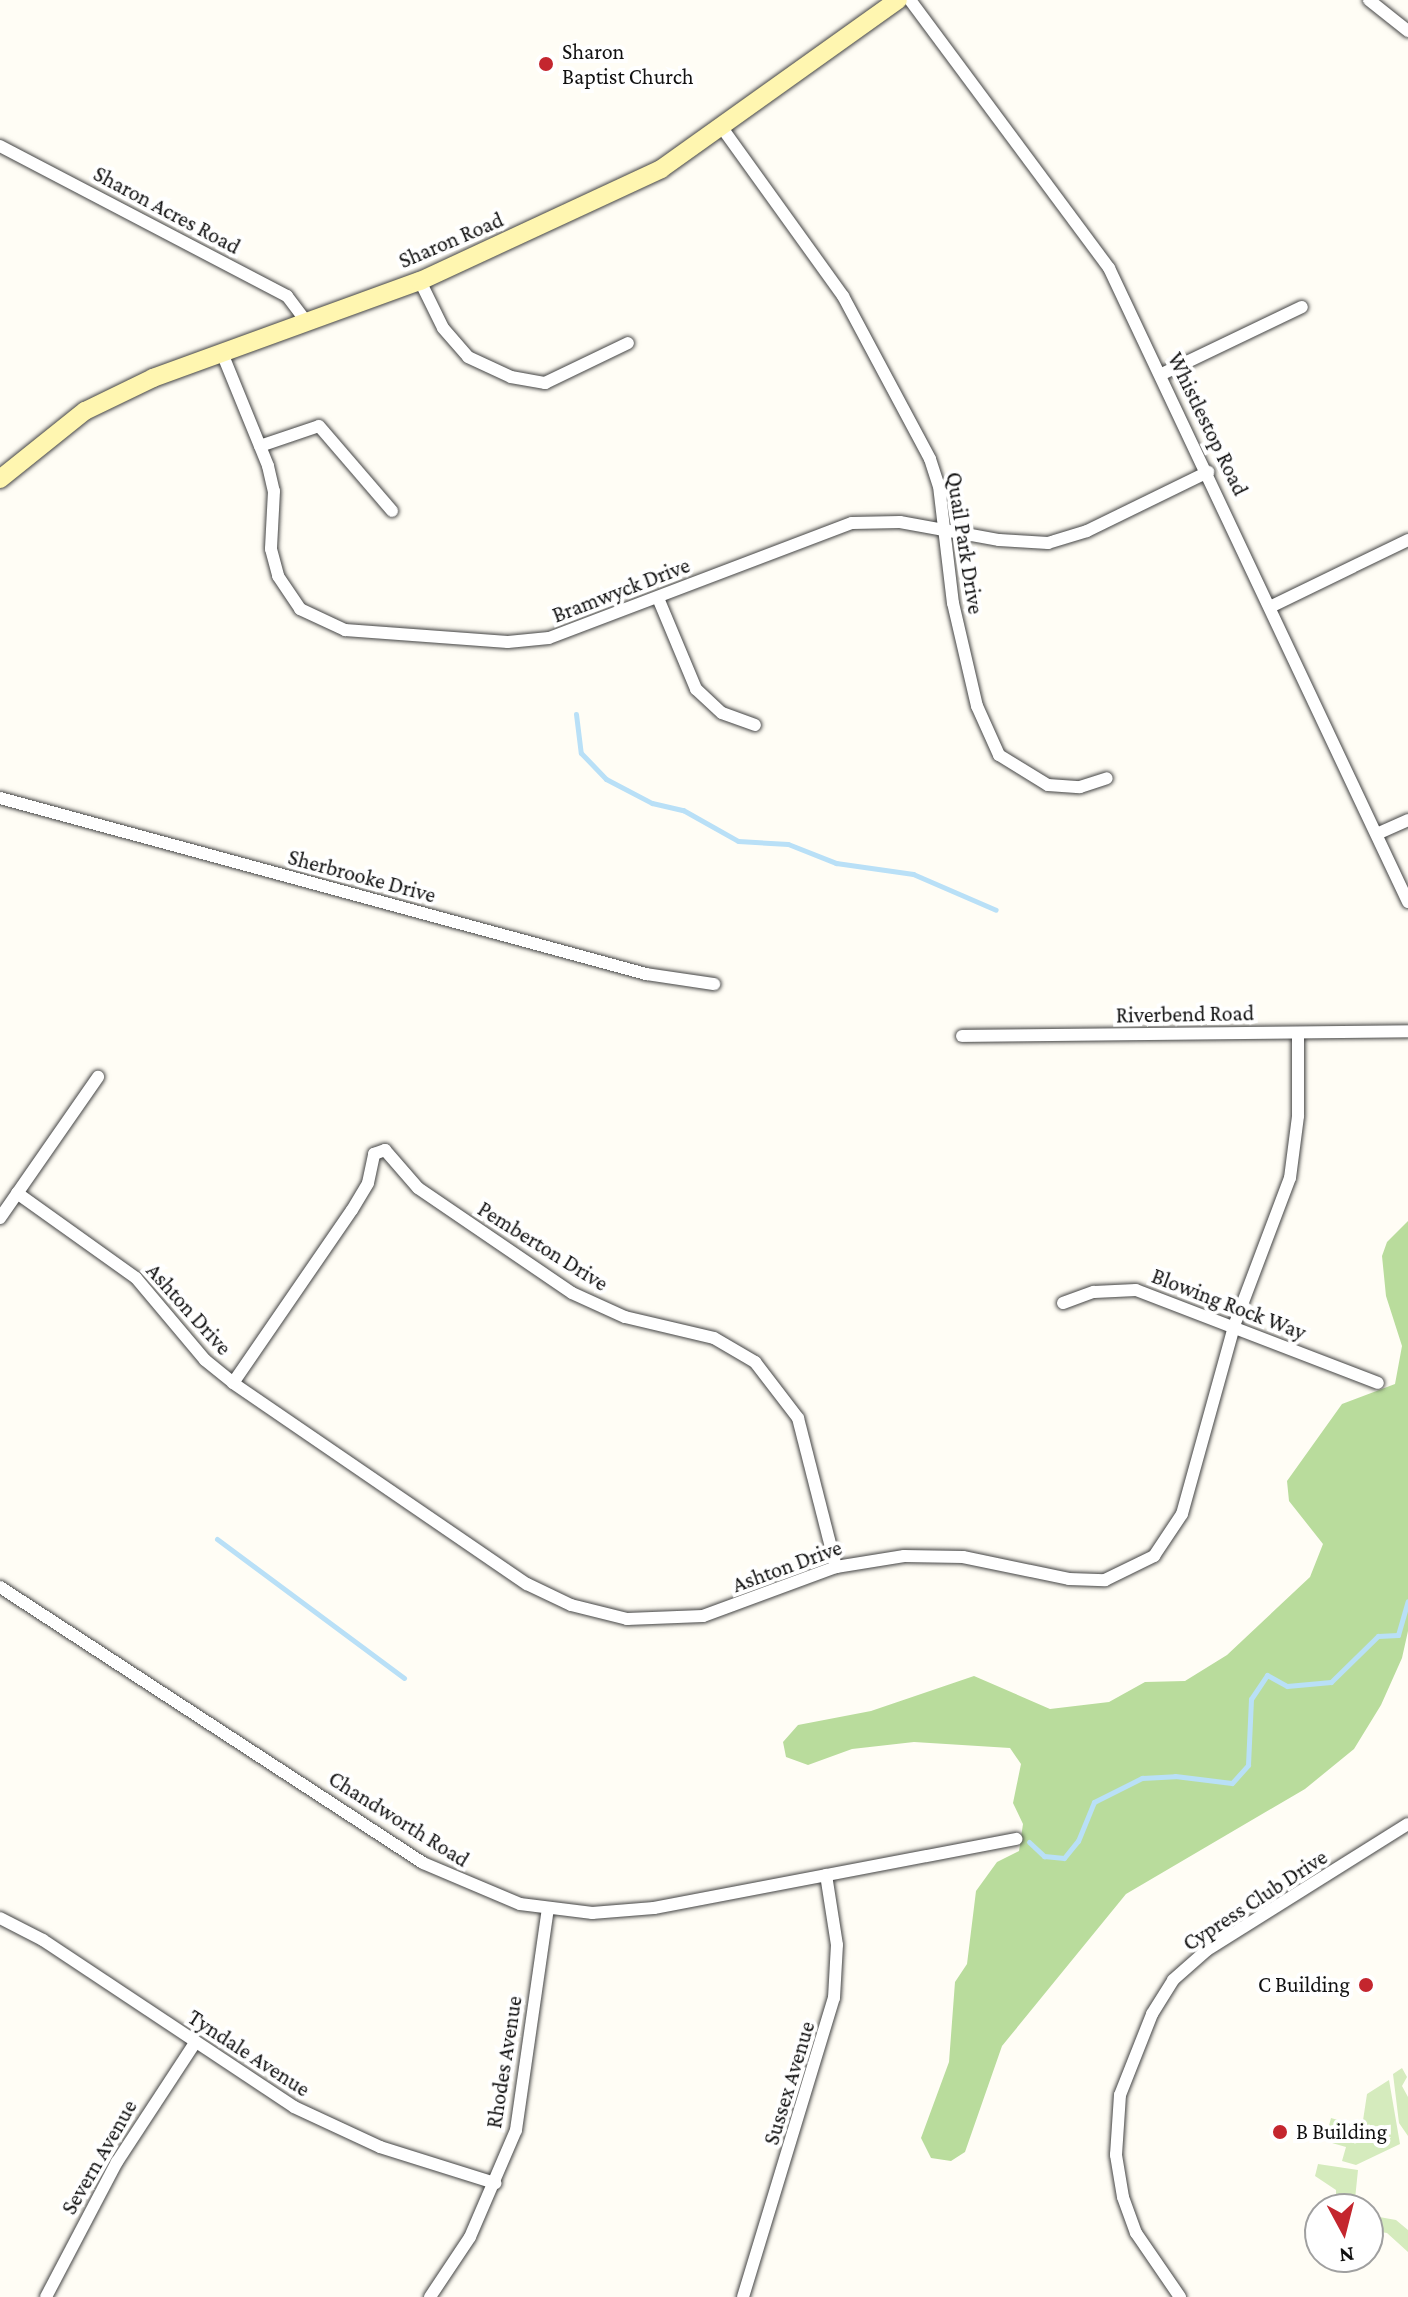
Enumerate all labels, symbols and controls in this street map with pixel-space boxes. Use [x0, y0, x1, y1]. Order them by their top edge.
place label: Sharon Baptist Church [562, 38, 693, 90]
marker: Sharon Baptist Church [537, 55, 555, 73]
street label: Sharon Acres Road [89, 160, 245, 260]
street label: Sharon Road [395, 206, 507, 274]
street label: Whistlestop Road [1162, 348, 1254, 500]
street label: Quail Park Drive [941, 470, 989, 616]
street label: Bramwyck Drive [549, 552, 693, 628]
street label: Sherbrooke Drive [285, 844, 439, 908]
street label: Riverbend Road [1116, 1000, 1254, 1028]
street label: Pemberton Drive [473, 1195, 613, 1297]
street label: Ashton Drive [141, 1258, 237, 1360]
street label: Blowing Rock Way [1148, 1262, 1310, 1346]
street label: Ashton Drive [729, 1534, 845, 1598]
street label: Chandworth Road [324, 1765, 474, 1873]
street label: Cypress Club Drive [1178, 1844, 1332, 1956]
place label: C Building [1258, 1972, 1350, 1998]
marker: C Building [1357, 1976, 1375, 1994]
street label: Rhodes Avenue [481, 1994, 527, 2130]
street label: Tyndale Avenue [183, 2004, 315, 2102]
street label: Sussex Avenue [758, 2018, 820, 2148]
street label: Severn Avenue [56, 2095, 142, 2219]
place label: B Building [1296, 2119, 1387, 2145]
marker: B Building [1271, 2123, 1289, 2141]
north arrow [1304, 2193, 1384, 2273]
text: N [1338, 2242, 1356, 2269]

